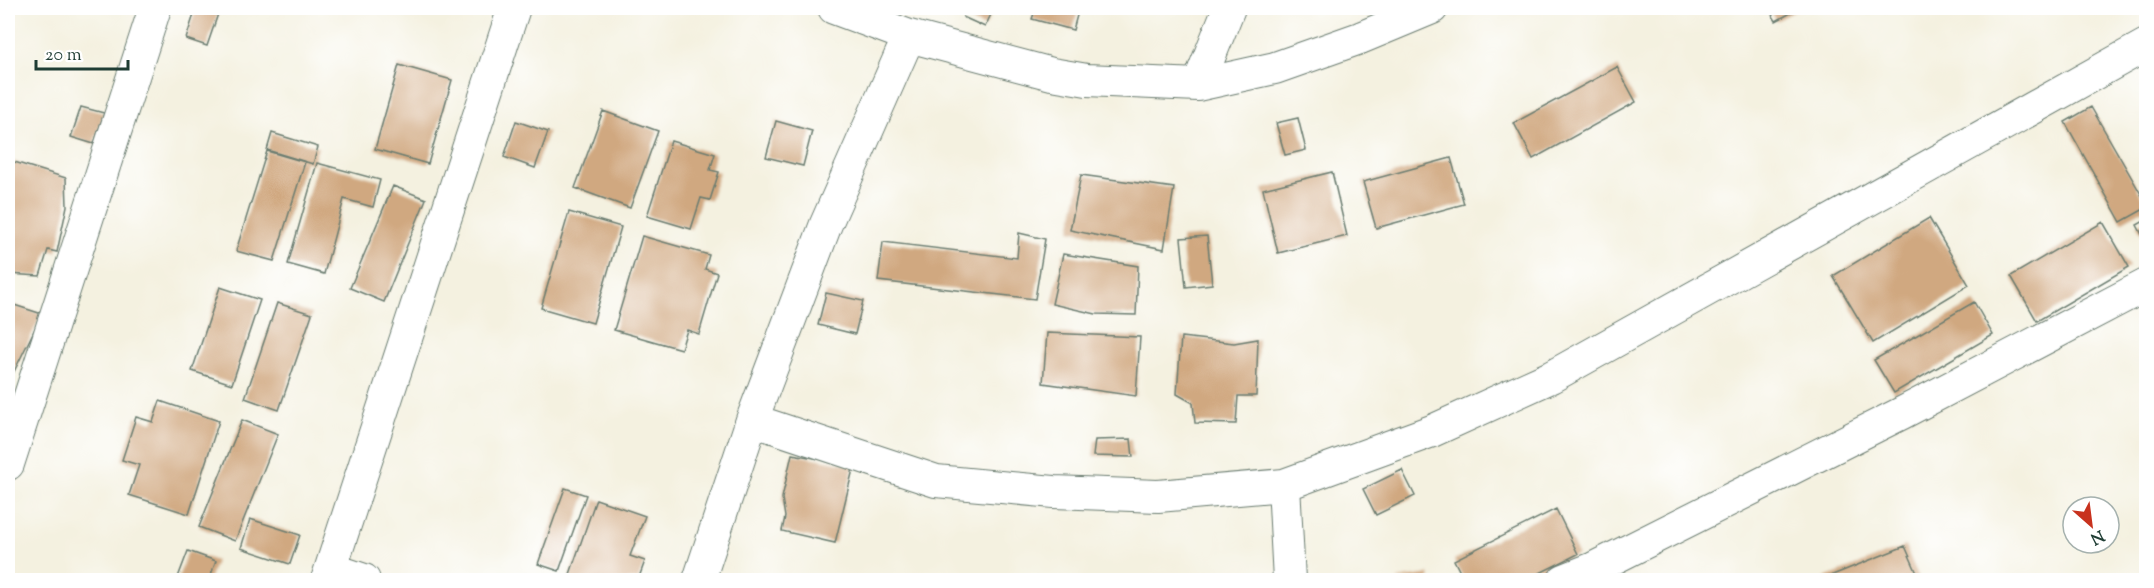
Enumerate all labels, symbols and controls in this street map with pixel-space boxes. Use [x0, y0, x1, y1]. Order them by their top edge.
scale bar [36, 33, 128, 71]
text: 20 m [45, 43, 82, 69]
north arrow [2061, 495, 2121, 555]
text: N [2086, 523, 2108, 549]

